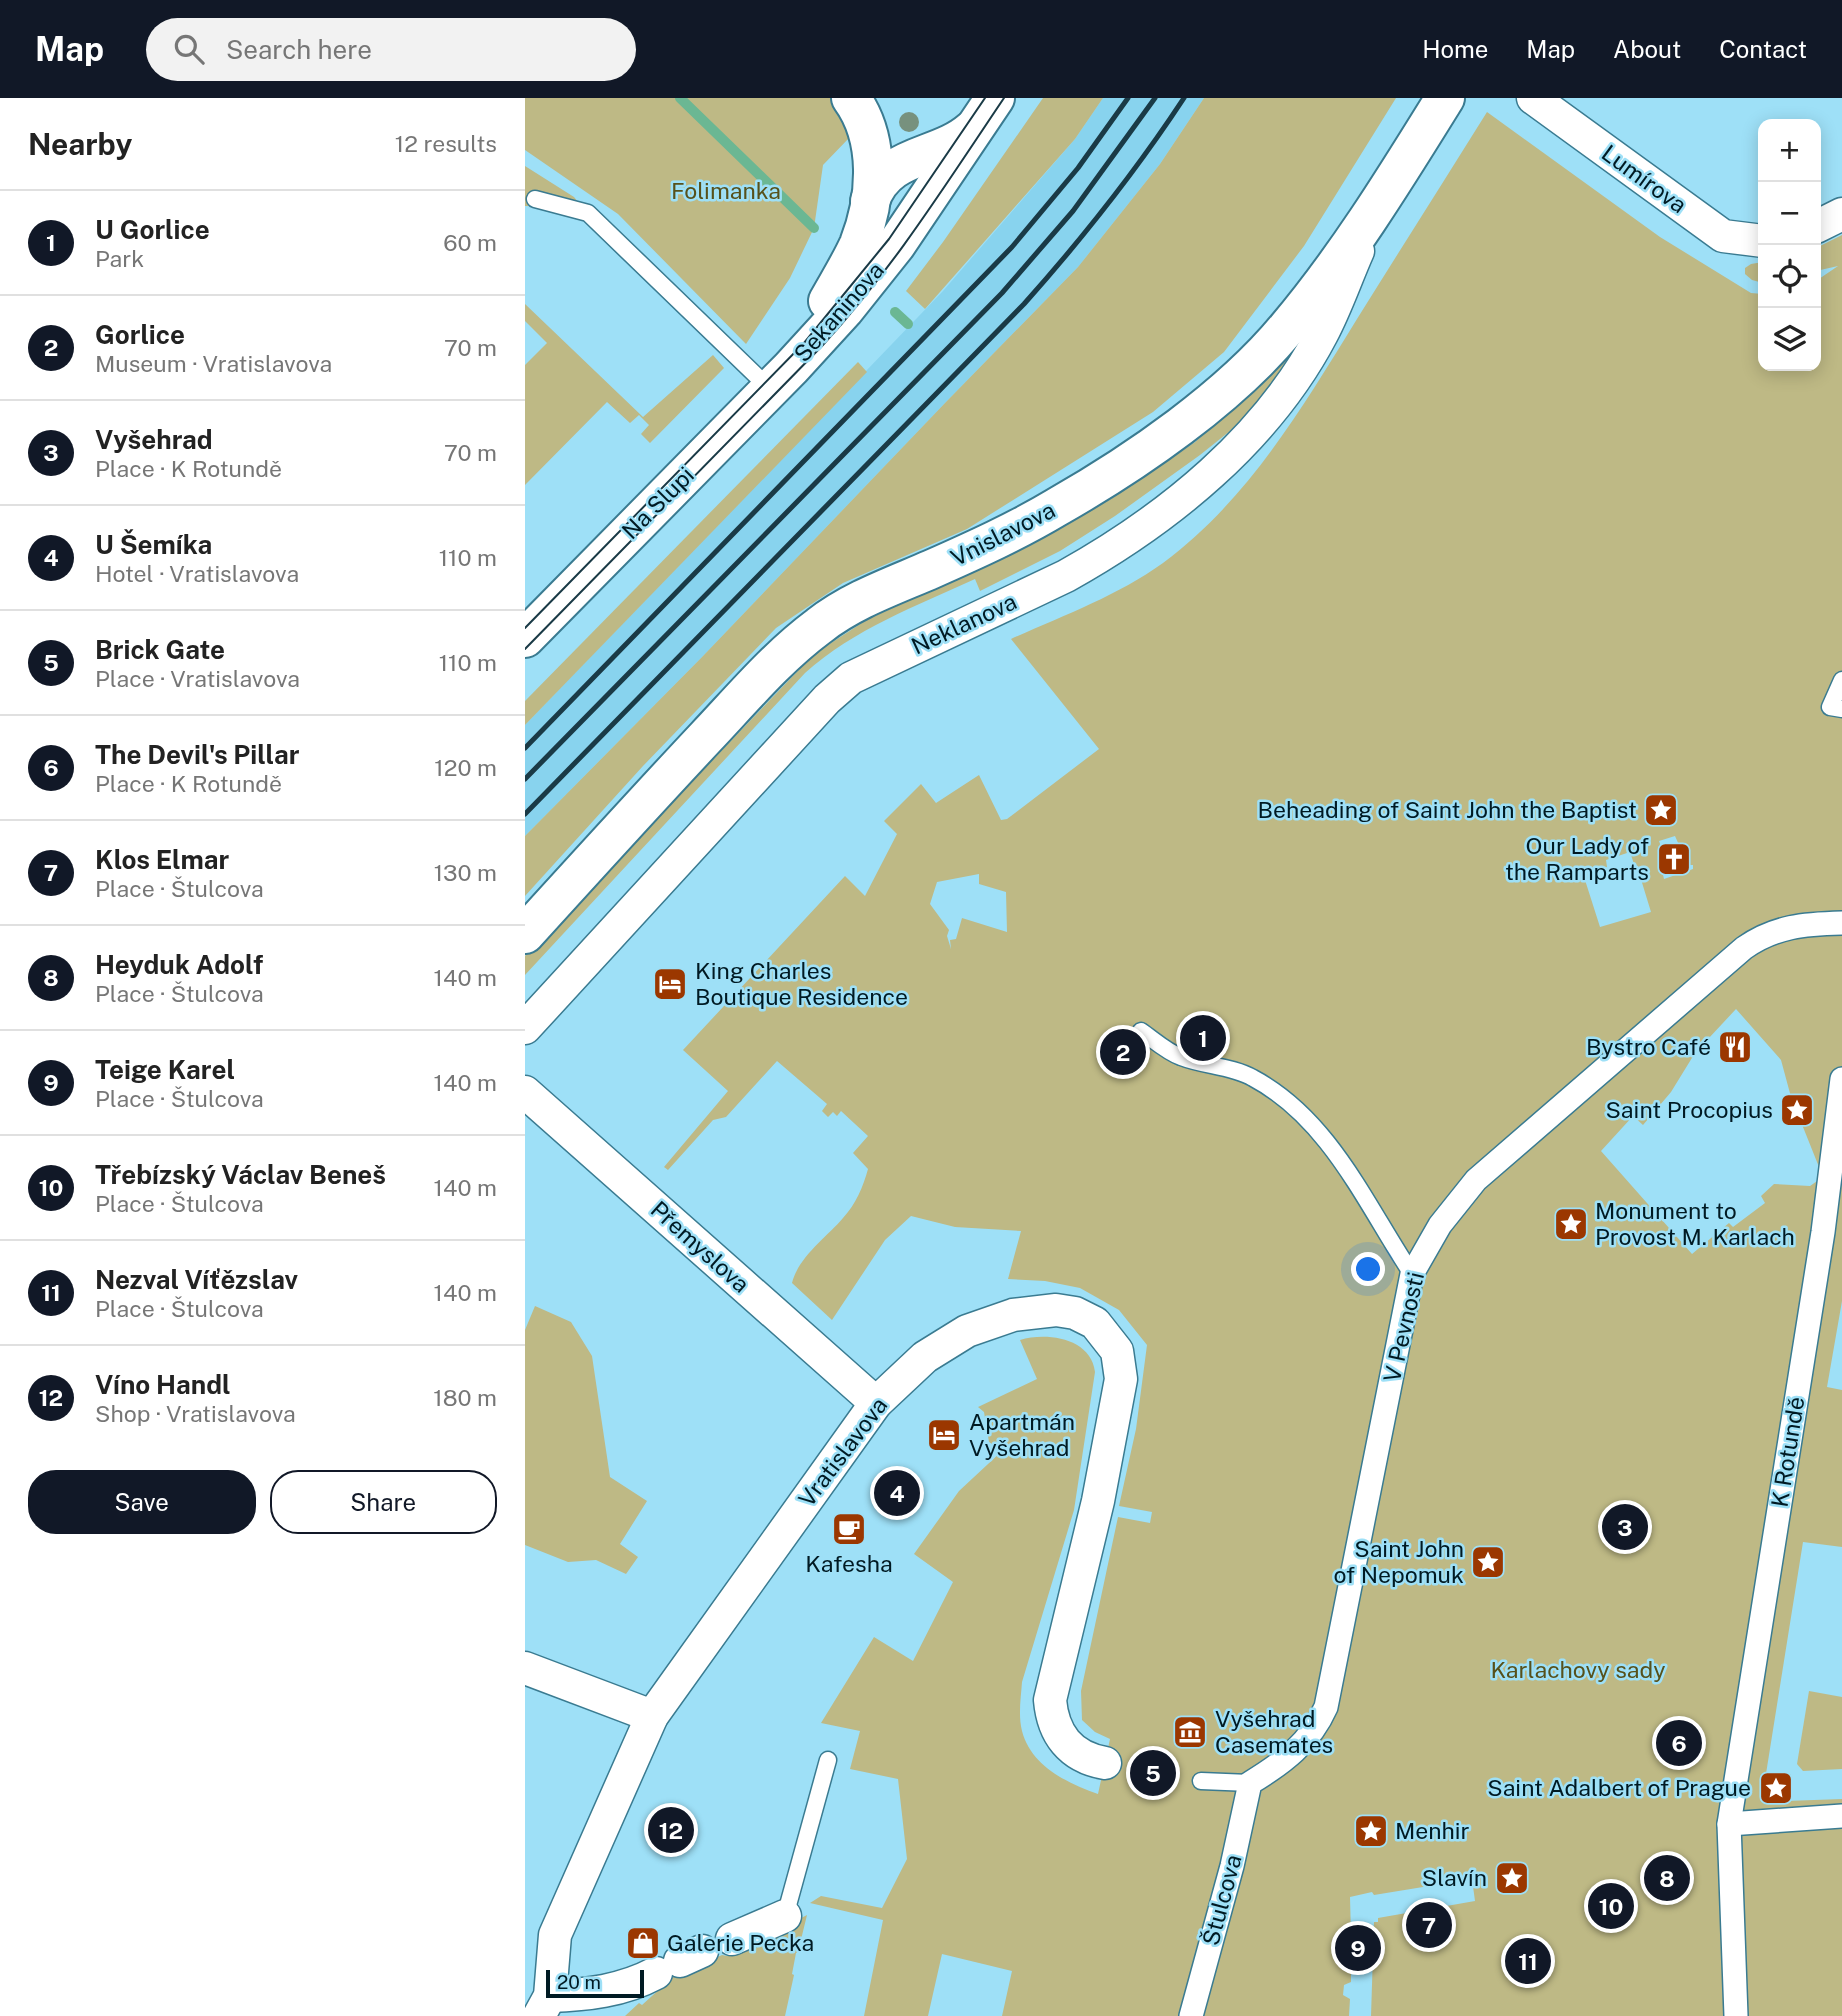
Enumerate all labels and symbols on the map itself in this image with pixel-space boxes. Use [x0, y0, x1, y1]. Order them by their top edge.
street label: Lumírova [1597, 139, 1692, 218]
park label: Folimanka [671, 177, 781, 204]
street label: Sekaninova [788, 256, 889, 367]
street label: Na Slupi [616, 461, 699, 544]
street label: Vnislavova [946, 496, 1059, 571]
street label: Neklanova [907, 587, 1021, 660]
place icon: Beheading of Saint John the Baptist [1642, 791, 1680, 829]
place label: Beheading of Saint John the Baptist [1258, 796, 1637, 823]
place label: Our Lady of the Ramparts [1505, 832, 1649, 885]
church icon: Our Lady of the Ramparts [1655, 840, 1693, 878]
place label: King Charles Boutique Residence [695, 957, 908, 1010]
hotel icon: King Charles Boutique Residence [651, 965, 689, 1003]
pin: 1 [1180, 1012, 1226, 1064]
pin: 2 [1100, 1026, 1146, 1078]
restaurant icon: Bystro Café [1716, 1028, 1754, 1066]
place label: Bystro Café [1586, 1033, 1711, 1060]
place icon: Saint Procopius [1778, 1091, 1816, 1129]
place label: Saint Procopius [1606, 1096, 1773, 1123]
street label: Přemyslova [646, 1195, 755, 1298]
place label: Monument to Provost M. Karlach [1595, 1197, 1795, 1250]
place icon: Monument to Provost M. Karlach [1552, 1205, 1590, 1243]
your location [1351, 1252, 1385, 1286]
street label: V Pevnosti [1378, 1269, 1429, 1385]
street label: Vratislavova [793, 1392, 892, 1512]
street label: K Rotundě [1765, 1395, 1810, 1509]
place label: Apartmán Vyšehrad [969, 1408, 1075, 1461]
hotel icon: Apartmán Vyšehrad [925, 1416, 963, 1454]
pin: 4 [874, 1467, 920, 1519]
pin: 3 [1602, 1501, 1648, 1553]
cafe icon: Kafesha [830, 1510, 868, 1548]
place label: Saint John of Nepomuk [1334, 1535, 1464, 1588]
place icon: Saint John of Nepomuk [1469, 1543, 1507, 1581]
place label: Kafesha [805, 1550, 893, 1577]
park label: Karlachovy sady [1490, 1656, 1666, 1683]
place label: Vyšehrad Casemates [1215, 1705, 1333, 1758]
museum icon: Vyšehrad Casemates [1171, 1713, 1209, 1751]
pin: 6 [1656, 1717, 1702, 1769]
pin: 5 [1130, 1747, 1176, 1799]
place icon: Saint Adalbert of Prague [1757, 1769, 1795, 1807]
place label: Saint Adalbert of Prague [1487, 1774, 1751, 1801]
pin: 12 [648, 1804, 694, 1856]
place icon: Menhir [1352, 1812, 1390, 1850]
place label: Menhir [1395, 1817, 1470, 1844]
street label: Štulcova [1196, 1851, 1247, 1948]
pin: 8 [1644, 1852, 1690, 1904]
place icon: Slavín [1493, 1859, 1531, 1897]
place label: Slavín [1422, 1864, 1487, 1891]
pin: 10 [1588, 1880, 1634, 1932]
pin: 7 [1406, 1899, 1452, 1951]
pin: 9 [1335, 1922, 1381, 1974]
shop icon: Galerie Pecka [624, 1924, 662, 1962]
place label: Galerie Pecka [667, 1929, 814, 1956]
pin: 11 [1505, 1935, 1551, 1987]
scale bar [546, 1967, 644, 1999]

